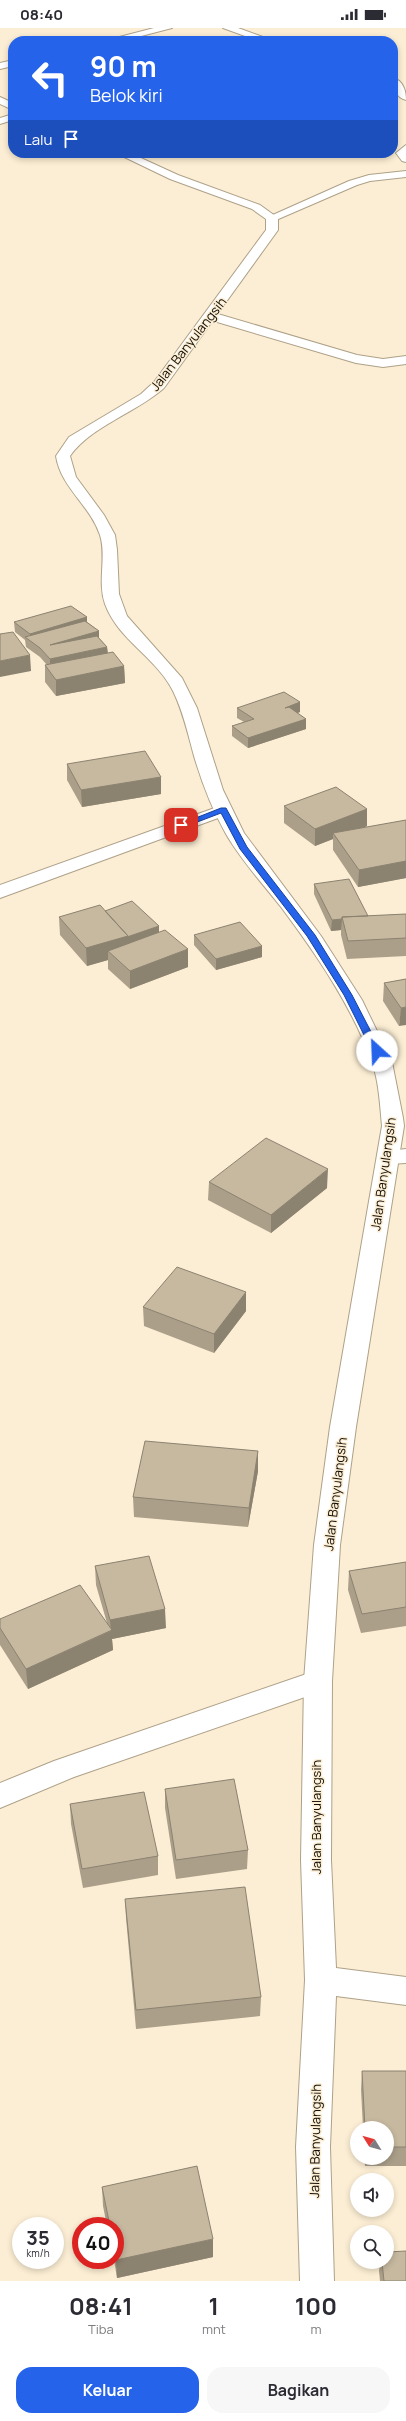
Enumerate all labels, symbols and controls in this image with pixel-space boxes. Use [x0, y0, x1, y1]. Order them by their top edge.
text: 08:40 [20, 4, 63, 25]
text: 90 m [90, 47, 157, 85]
icon: left [24, 52, 76, 104]
text: Belok kiri [90, 83, 163, 107]
icon: arrive [60, 128, 82, 150]
text: Lalu [24, 129, 52, 150]
street label: Jalan Banyulangsih [146, 293, 230, 395]
pin [164, 808, 198, 842]
icon: arrive [170, 814, 192, 836]
position arrow [356, 1030, 398, 1072]
street label: Jalan Banyulangsih [366, 1116, 400, 1232]
street label: Jalan Banyulangsih [319, 1436, 351, 1552]
street label: Jalan Banyulangsih [307, 1760, 325, 1874]
street label: Jalan Banyulangsih [305, 2084, 325, 2198]
north arrow [350, 2121, 394, 2165]
map controls [350, 2121, 394, 2269]
button: sound [350, 2173, 394, 2217]
speed limit sign: 40 [72, 2217, 124, 2269]
text: 35 [26, 2224, 50, 2251]
button: search [350, 2225, 394, 2269]
text: km/h [26, 2246, 50, 2260]
text: 08:41 [69, 2289, 133, 2322]
text: 1 [209, 2289, 219, 2322]
text: 100 [295, 2289, 337, 2322]
text: Tiba [88, 2320, 114, 2338]
text: mnt [202, 2320, 226, 2338]
text: m [310, 2320, 321, 2338]
button: Keluar [16, 2367, 199, 2413]
button: Bagikan [207, 2367, 390, 2413]

